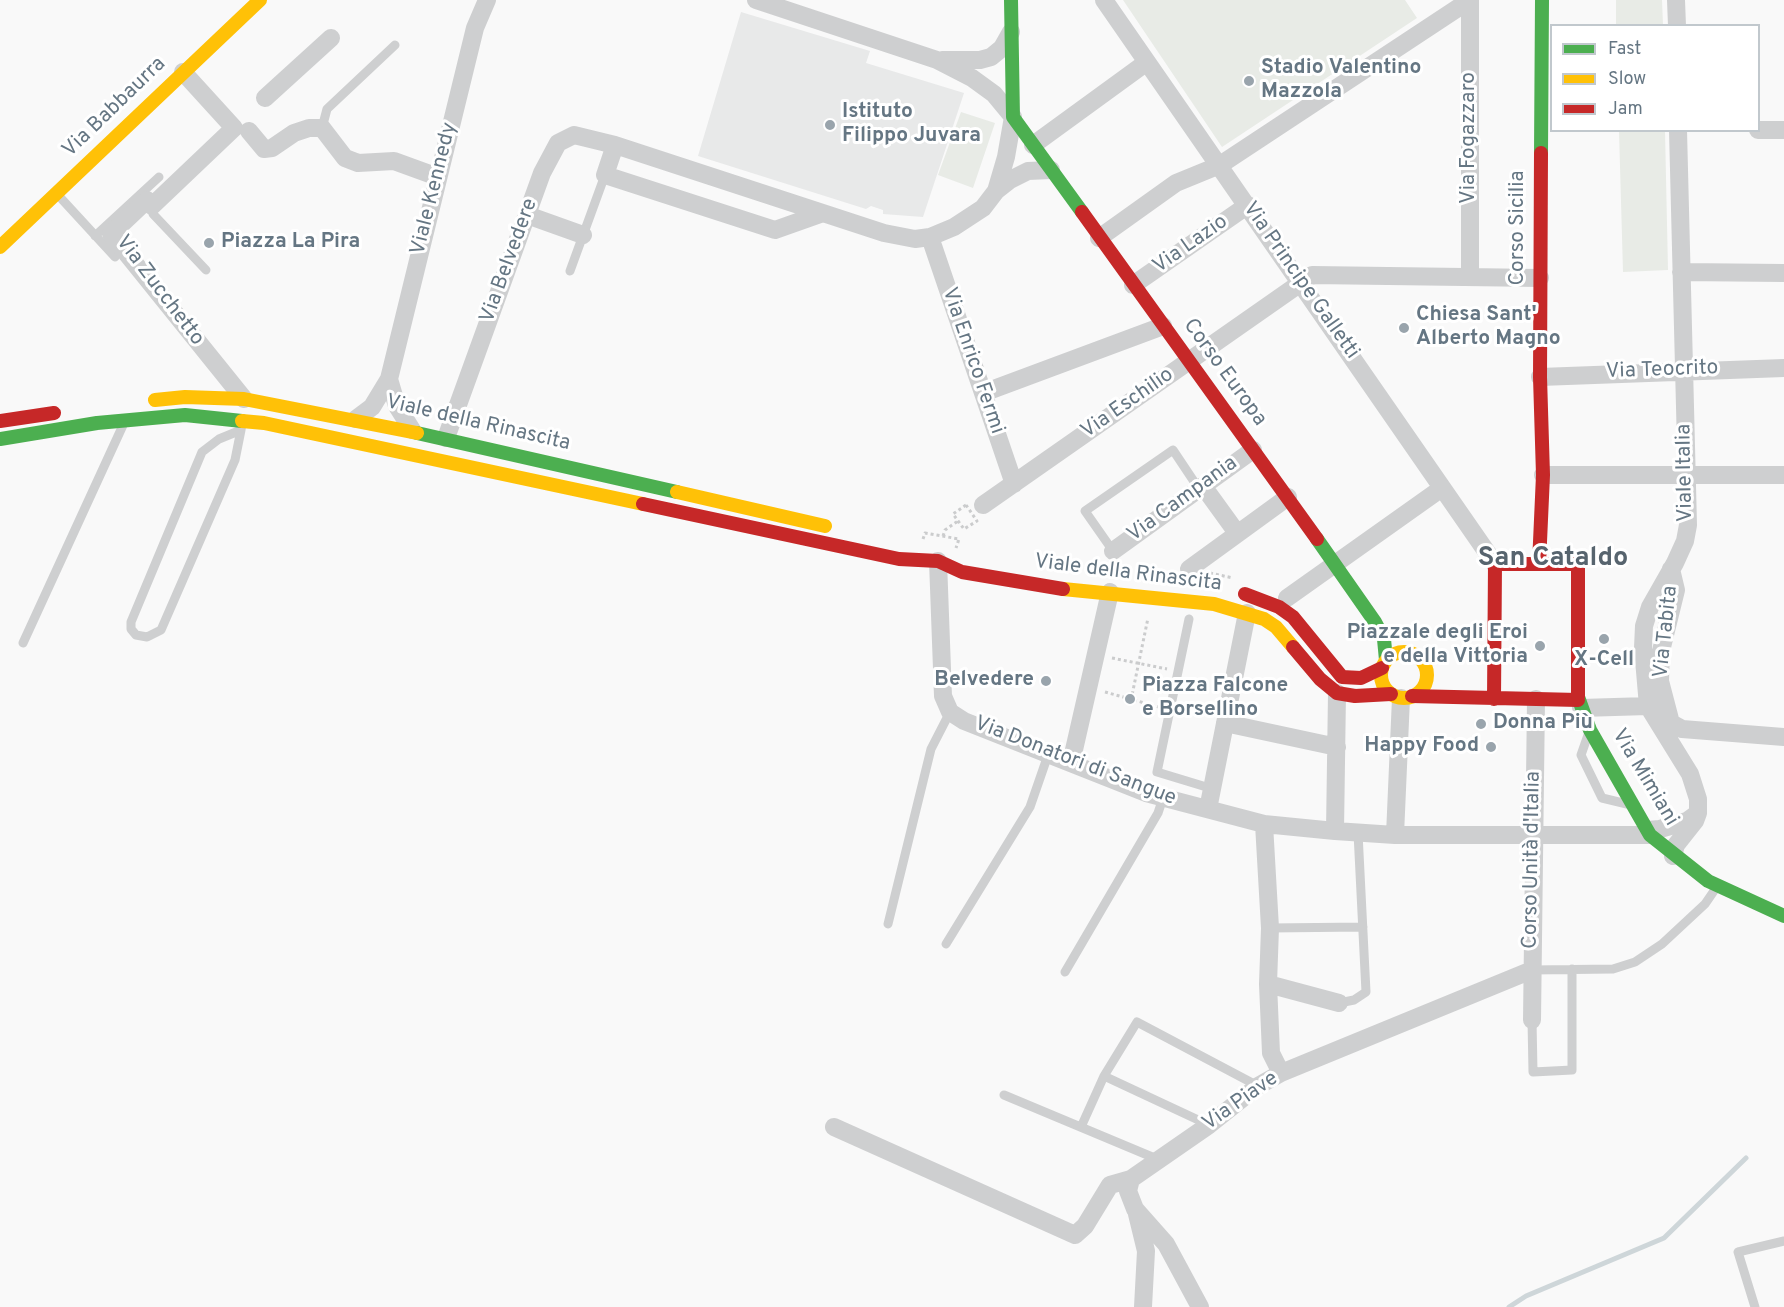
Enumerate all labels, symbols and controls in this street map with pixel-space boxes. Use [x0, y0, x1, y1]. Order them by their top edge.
legend [1550, 24, 1760, 132]
text: Fast [1608, 38, 1641, 61]
street label: Via Babbaurra [58, 52, 172, 164]
place label: Stadio Valentino Mazzola [1261, 56, 1421, 106]
text: Slow [1608, 68, 1646, 91]
street label: Via Fogazzaro [1457, 72, 1483, 204]
marker: Stadio Valentino Mazzola [1242, 74, 1256, 88]
text: Jam [1608, 98, 1643, 121]
place label: Istituto Filippo Juvara [842, 100, 981, 150]
marker: Istituto Filippo Juvara [823, 118, 837, 132]
street label: Viale Kennedy [406, 120, 464, 258]
street label: Corso Sicilia [1506, 170, 1532, 286]
street label: Via Belvedere [476, 195, 544, 327]
street label: Via Principe Galletti [1236, 198, 1364, 364]
street label: Via Lazio [1149, 210, 1233, 280]
place label: Piazza La Pira [221, 230, 360, 256]
street label: Via Zucchetto [109, 231, 209, 351]
marker: Piazza La Pira [202, 236, 216, 250]
street label: Via Enrico Fermi [935, 285, 1009, 437]
place label: Chiesa Sant' Alberto Magno [1416, 303, 1561, 353]
street label: Corso Europa [1177, 314, 1271, 432]
marker: Chiesa Sant' Alberto Magno [1397, 321, 1411, 335]
street label: Via Teocrito [1605, 356, 1719, 386]
street label: Via Eschilio [1077, 363, 1179, 445]
street label: Viale della Rinascita [383, 391, 573, 457]
street label: Viale Italia [1673, 424, 1699, 522]
street label: Via Campania [1123, 452, 1243, 548]
district label: San Cataldo [1478, 544, 1628, 576]
street label: Viale della Rinascita [1033, 550, 1223, 598]
street label: Via Tabita [1650, 585, 1684, 679]
place label: Piazzale degli Eroi e della Vittoria [1347, 621, 1528, 671]
marker: X-Cell [1597, 632, 1611, 646]
marker: Piazzale degli Eroi e della Vittoria [1533, 639, 1547, 653]
place label: X-Cell [1574, 648, 1634, 674]
place label: Belvedere [934, 668, 1034, 694]
marker: Belvedere [1039, 674, 1053, 688]
place label: Piazza Falcone e Borsellino [1142, 674, 1288, 724]
marker: Piazza Falcone e Borsellino [1123, 692, 1137, 706]
place label: Donna Più [1493, 711, 1593, 737]
street label: Via Donatori di Sangue [971, 712, 1179, 812]
marker: Donna Più [1474, 717, 1488, 731]
street label: Via Mimiani [1605, 725, 1683, 831]
place label: Happy Food [1364, 734, 1479, 760]
marker: Happy Food [1484, 740, 1498, 754]
street label: Corso Unità d'Italia [1519, 771, 1547, 949]
street label: Via Piave [1198, 1067, 1284, 1137]

